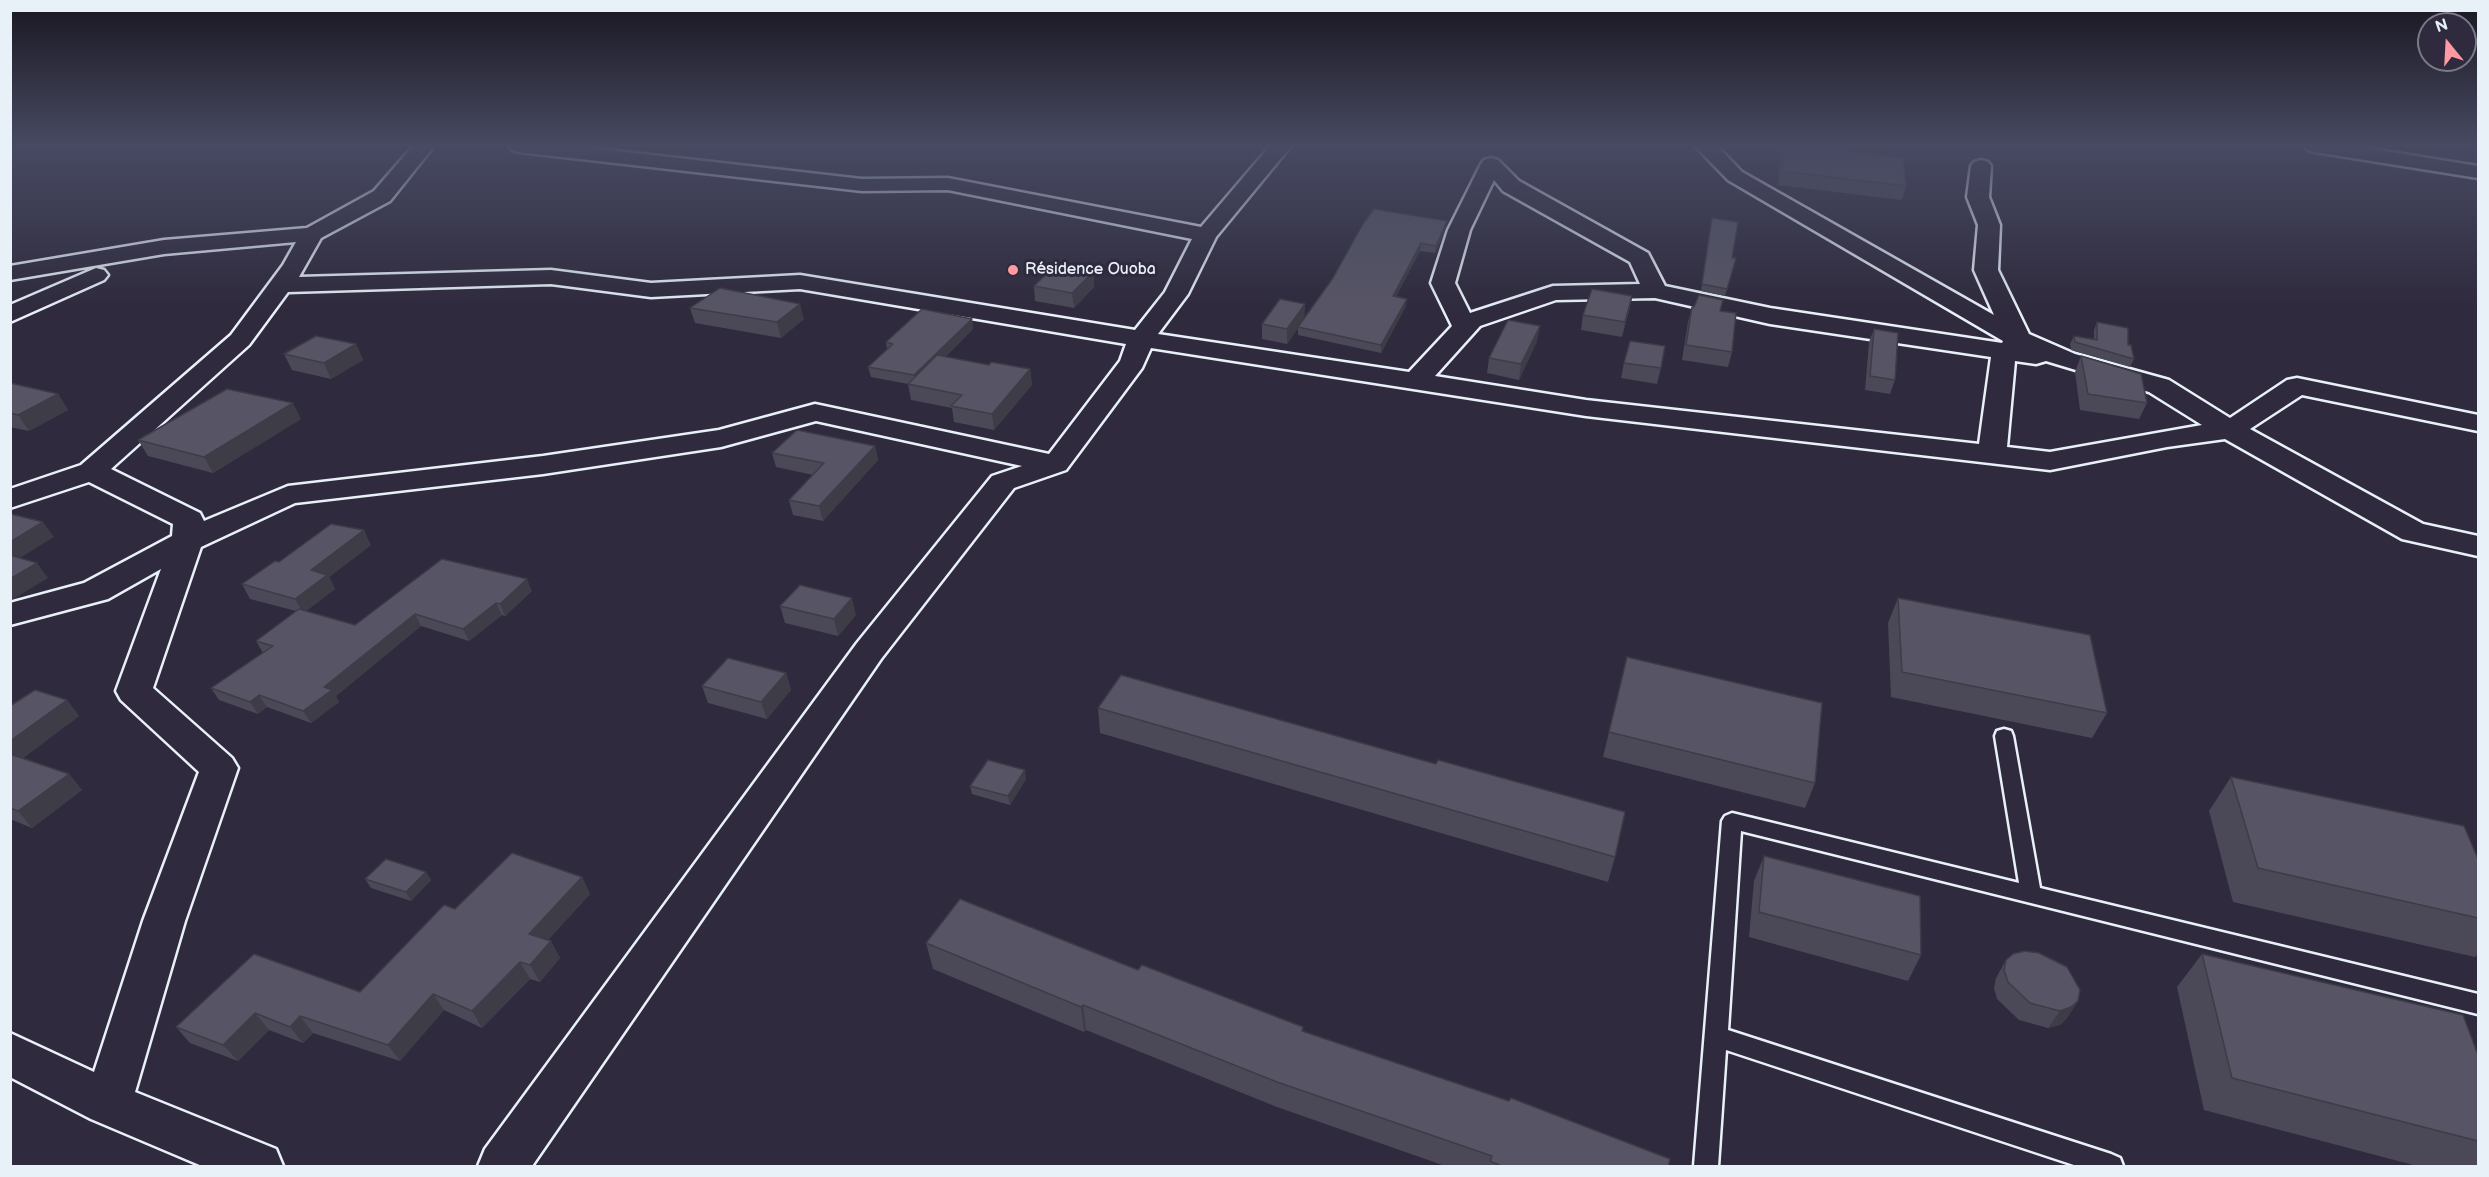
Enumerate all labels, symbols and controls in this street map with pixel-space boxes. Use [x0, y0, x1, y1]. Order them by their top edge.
north arrow [2417, 12, 2477, 72]
text: N [2433, 15, 2451, 37]
place label: Résidence Ouoba [1025, 260, 1156, 280]
marker: Résidence Ouoba [1006, 263, 1020, 277]

